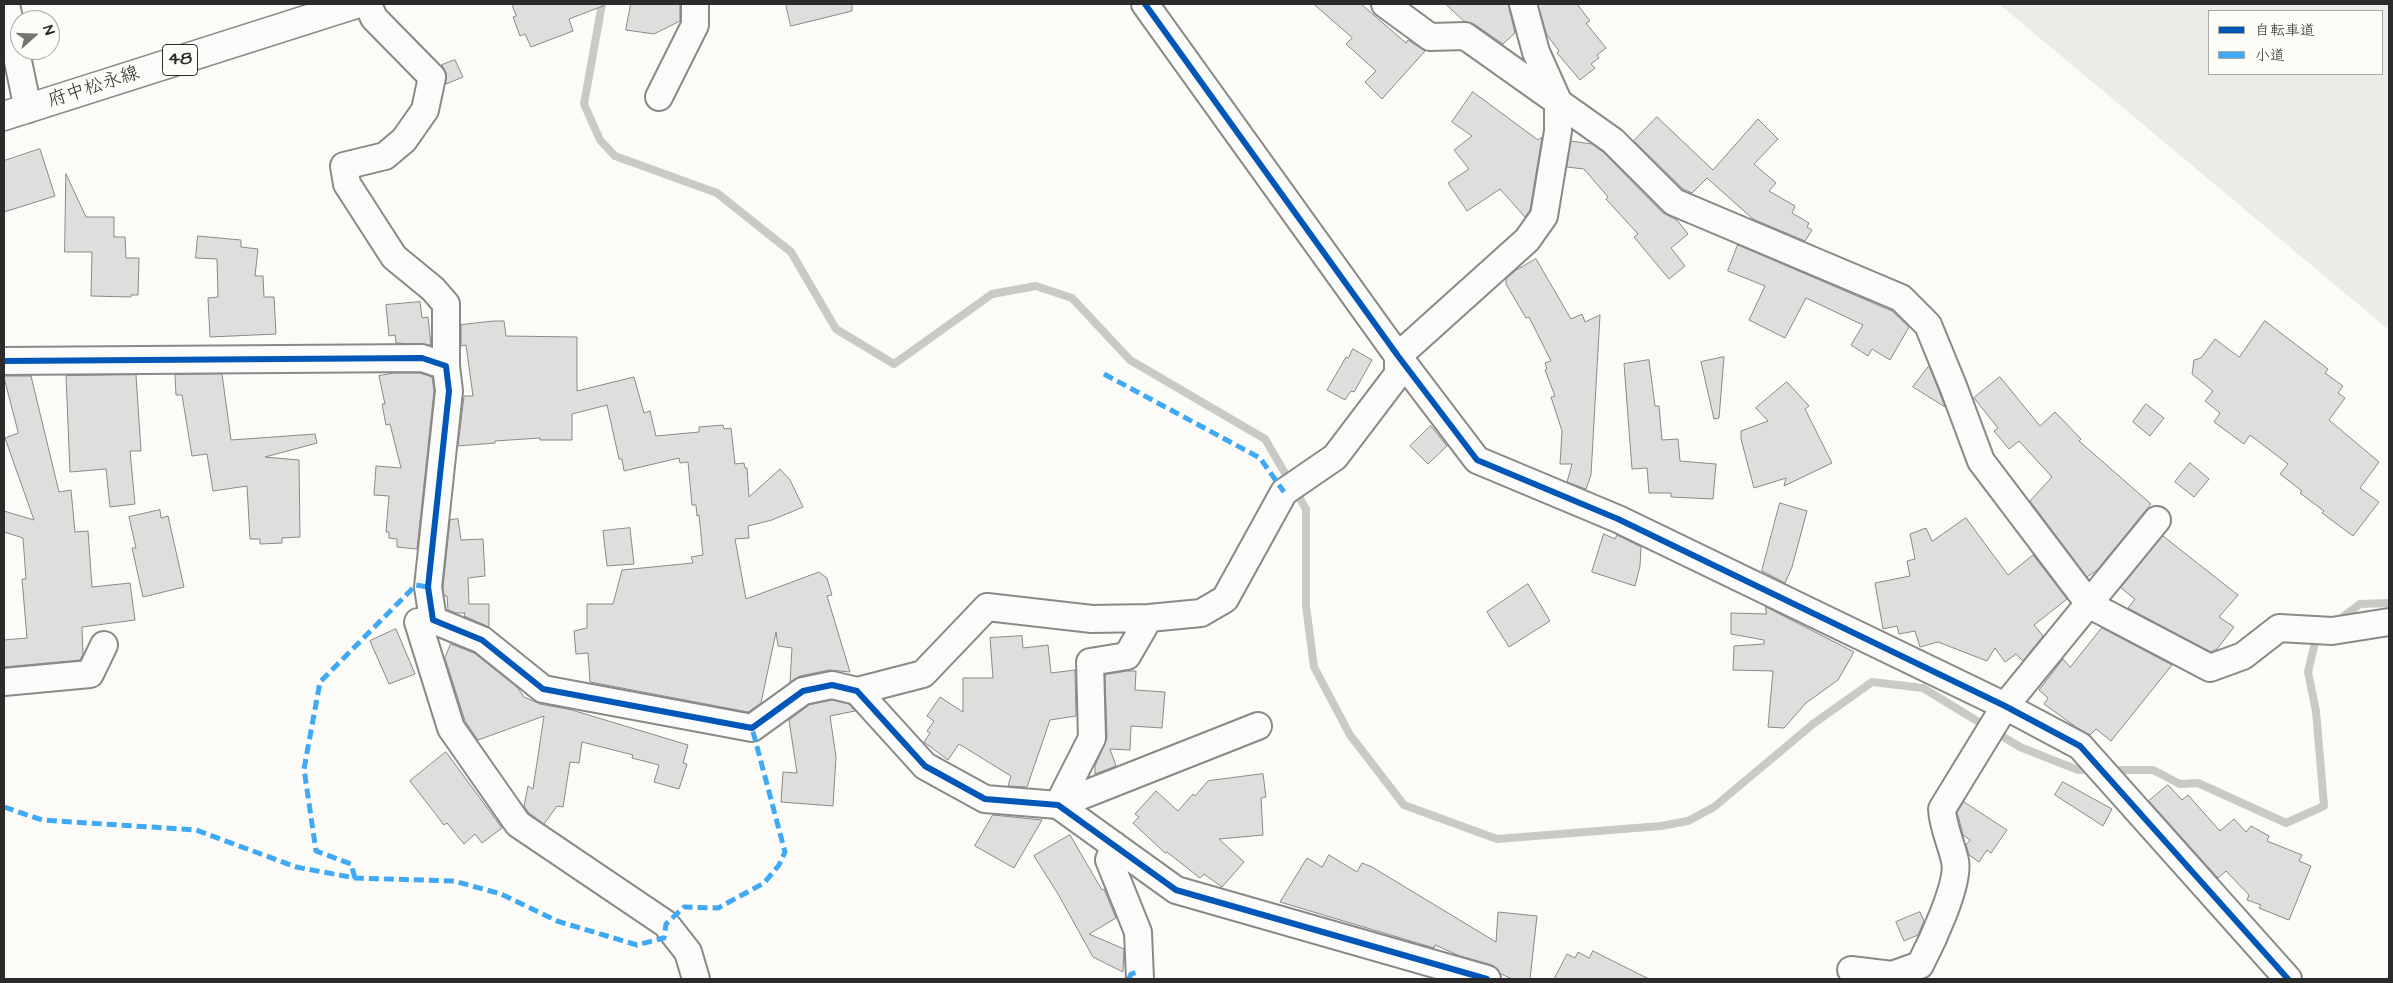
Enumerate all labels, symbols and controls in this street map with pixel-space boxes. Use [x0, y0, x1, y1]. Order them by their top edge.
north arrow [10, 10, 60, 60]
legend [2208, 10, 2383, 75]
text: 自転車道 [2255, 20, 2315, 41]
text: N [37, 23, 59, 38]
road number: 48 [162, 44, 198, 76]
text: 小道 [2255, 45, 2285, 66]
street label: 府中松永線 [45, 62, 143, 114]

